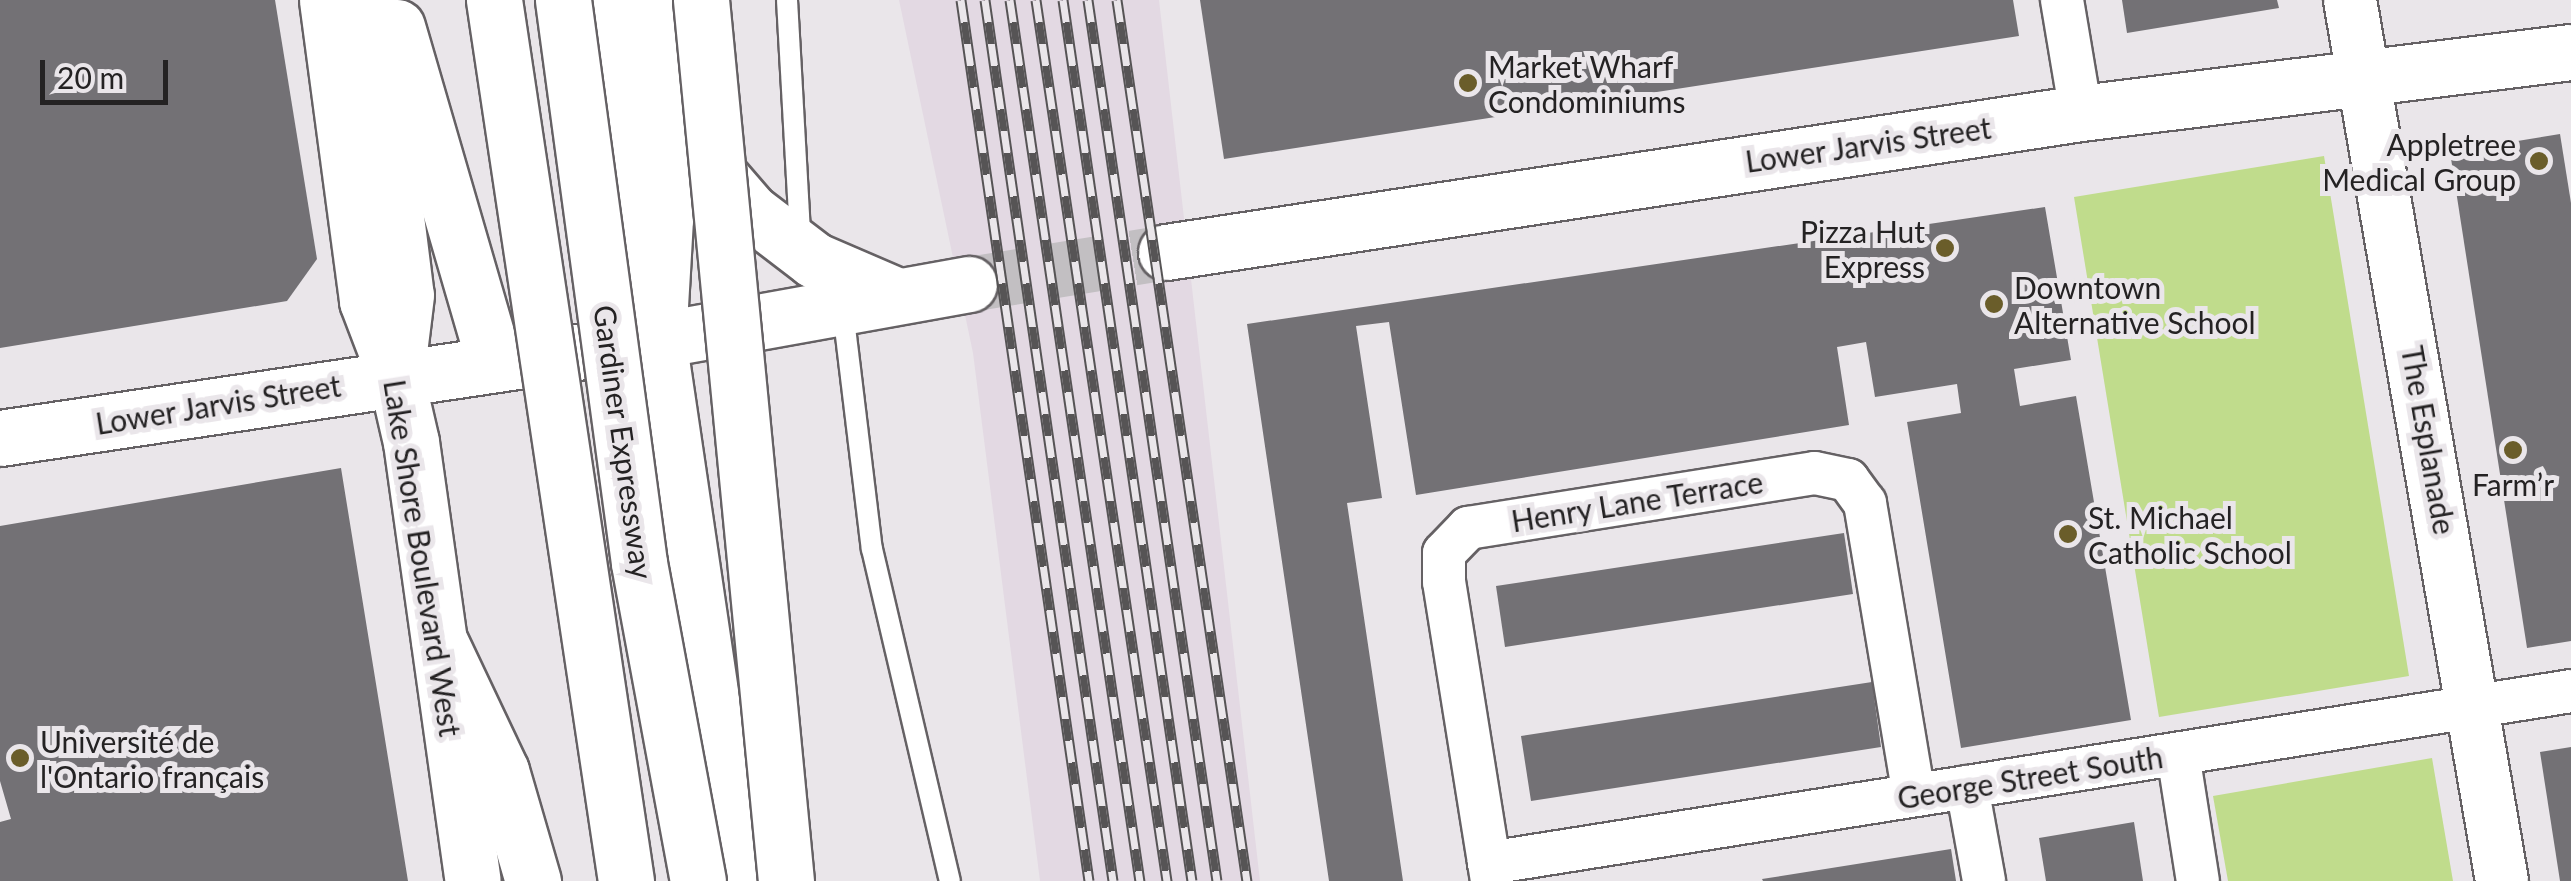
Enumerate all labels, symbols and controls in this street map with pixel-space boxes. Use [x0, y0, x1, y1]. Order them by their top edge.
scale bar [45, 40, 172, 102]
place label: Market Wharf Condominiums [1488, 48, 1686, 118]
text: 20 m [57, 59, 124, 95]
marker: Market Wharf Condominiums [1457, 72, 1479, 94]
street label: Lower Jarvis Street [1742, 109, 1994, 179]
place label: Appletree Medical Group [2322, 126, 2516, 196]
marker: Appletree Medical Group [2526, 148, 2552, 174]
place label: Pizza Hut Express [1800, 213, 1925, 284]
marker: Pizza Hut Express [1934, 237, 1956, 259]
place label: Downtown Alternative School [2014, 269, 2256, 340]
marker: Downtown Alternative School [1983, 293, 2005, 315]
street label: Gardiner Expressway [587, 302, 661, 582]
street label: The Esplanade [2395, 343, 2463, 537]
street label: Lower Jarvis Street [92, 367, 344, 441]
street label: Lake Shore Boulevard West [377, 377, 469, 739]
marker: Farm’r [2502, 439, 2524, 461]
street label: Henry Lane Terrace [1508, 463, 1766, 539]
place label: Farm’r [2472, 466, 2554, 502]
place label: St. Michael Catholic School [2088, 499, 2292, 570]
marker: St. Michael Catholic School [2057, 523, 2079, 545]
place label: Université de l'Ontario français [40, 723, 264, 794]
street label: George Street South [1895, 738, 2165, 816]
marker: Université de l'Ontario français [9, 747, 31, 769]

